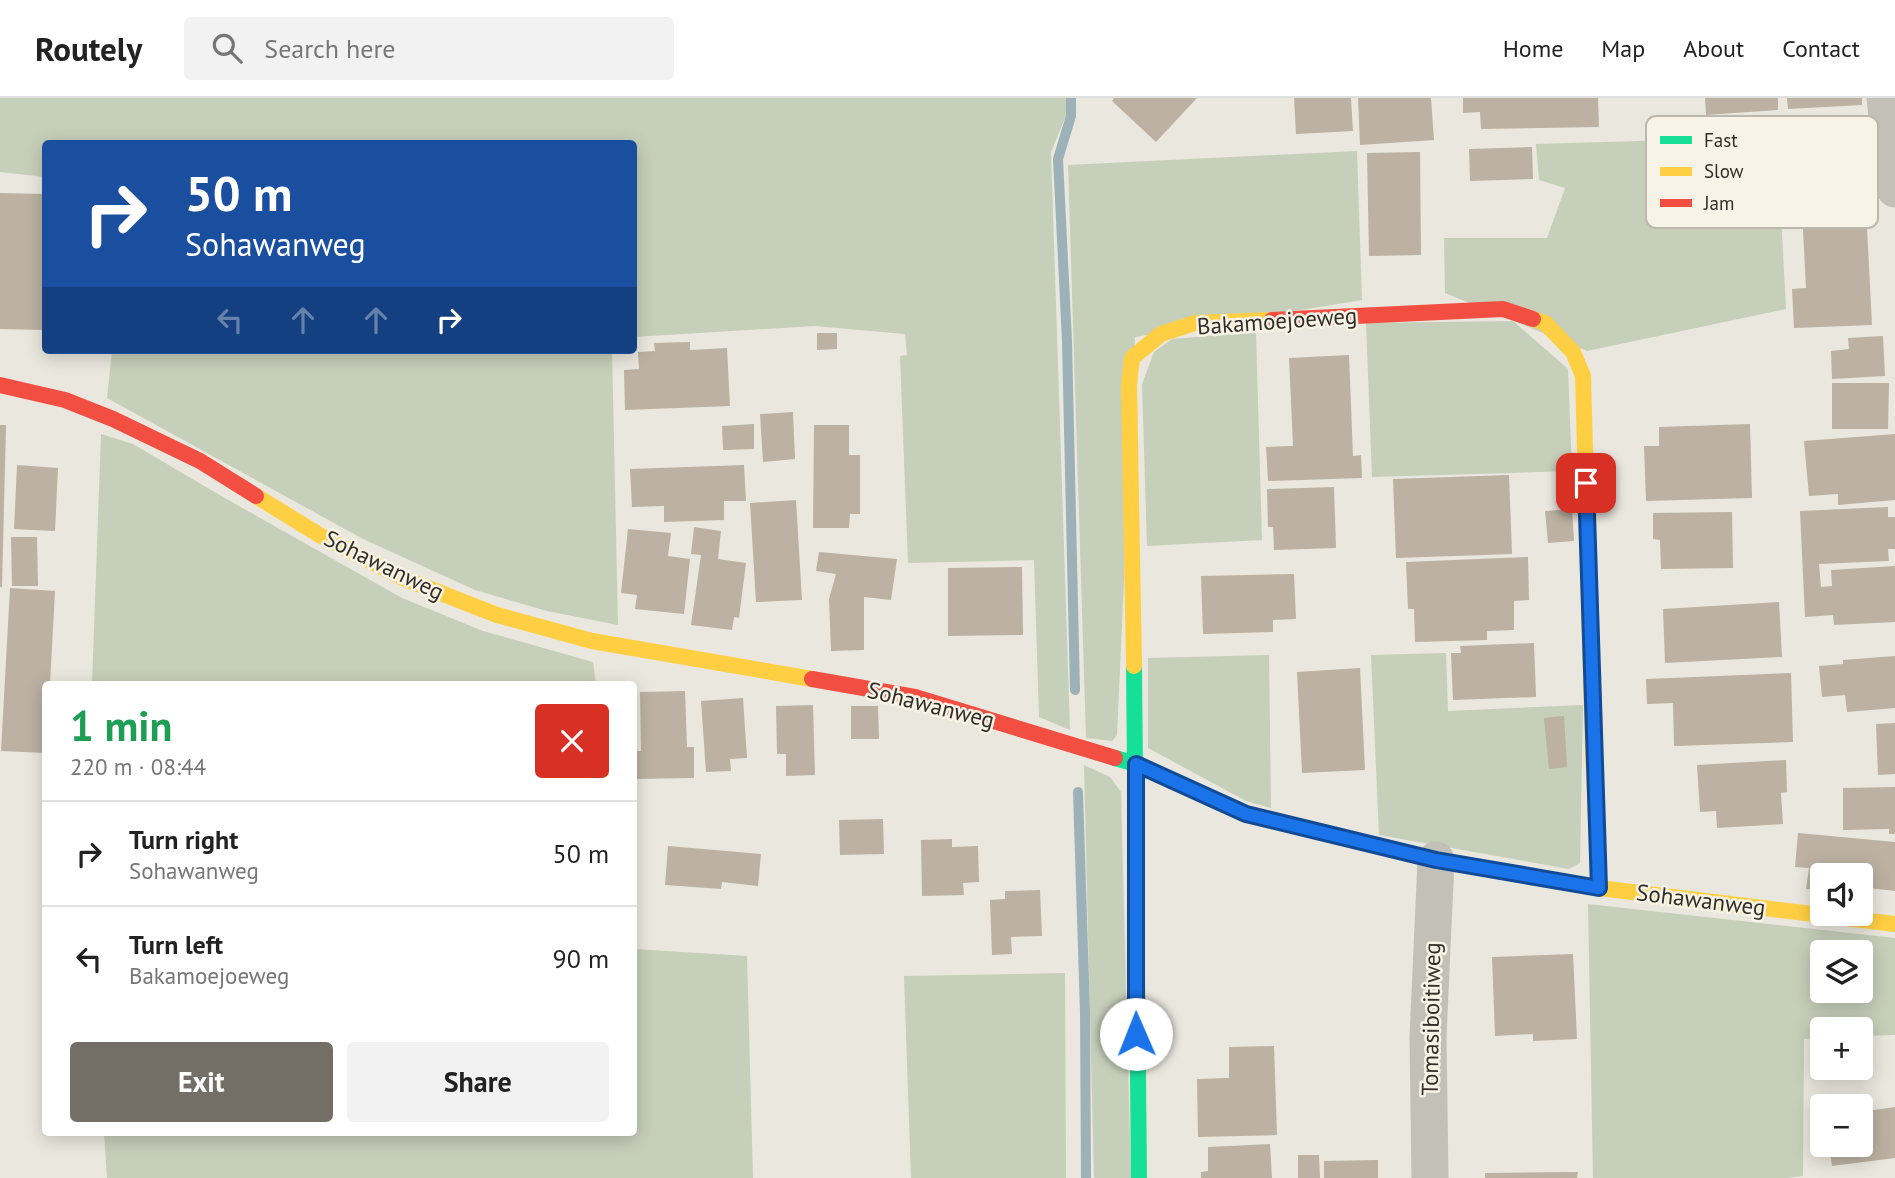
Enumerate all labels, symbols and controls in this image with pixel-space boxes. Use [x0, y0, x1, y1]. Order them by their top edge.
search box [184, 17, 674, 80]
text: Routely [35, 27, 142, 70]
icon: search [208, 29, 246, 67]
text: Search here [264, 32, 395, 65]
text: Home [1503, 33, 1563, 64]
text: Map [1601, 33, 1645, 64]
text: About [1683, 33, 1744, 64]
text: Contact [1782, 33, 1860, 64]
legend [1646, 116, 1878, 228]
text: Fast [1704, 128, 1738, 152]
text: Slow [1704, 159, 1744, 183]
text: 50 m [185, 161, 292, 225]
icon: right [70, 168, 161, 259]
text: Jam [1703, 191, 1734, 215]
text: Sohawanweg [185, 223, 366, 265]
street label: Bakamoejoeweg [1196, 300, 1358, 341]
icon: left [211, 301, 249, 339]
icon: ahead [284, 301, 322, 339]
icon: ahead [357, 301, 395, 339]
icon: right [430, 301, 468, 339]
pin [1556, 453, 1616, 513]
icon: arrive [1567, 464, 1605, 502]
street label: Sohawanweg [320, 523, 449, 606]
street label: Sohawanweg [865, 675, 998, 734]
text: 1 min [70, 698, 172, 753]
button: close [535, 704, 609, 778]
text: 220 m · 08:44 [70, 752, 206, 781]
text: Turn right [129, 823, 238, 856]
icon: right [70, 835, 108, 873]
text: 50 m [553, 837, 609, 870]
text: Sohawanweg [129, 856, 259, 885]
map controls [1810, 863, 1873, 1157]
button: sound [1810, 863, 1873, 926]
street label: Sohawanweg [1635, 877, 1767, 922]
text: Turn left [129, 928, 223, 961]
icon: left [70, 940, 108, 978]
button: layers [1810, 940, 1873, 1003]
text: 90 m [553, 942, 609, 975]
street label: Tomasiboitiweg [1415, 942, 1446, 1096]
text: Bakamoejoeweg [129, 961, 289, 990]
position arrow [1099, 997, 1173, 1071]
button: + [1810, 1017, 1873, 1080]
button: Exit [70, 1042, 333, 1122]
button: Share [347, 1042, 609, 1122]
button: − [1810, 1094, 1873, 1157]

